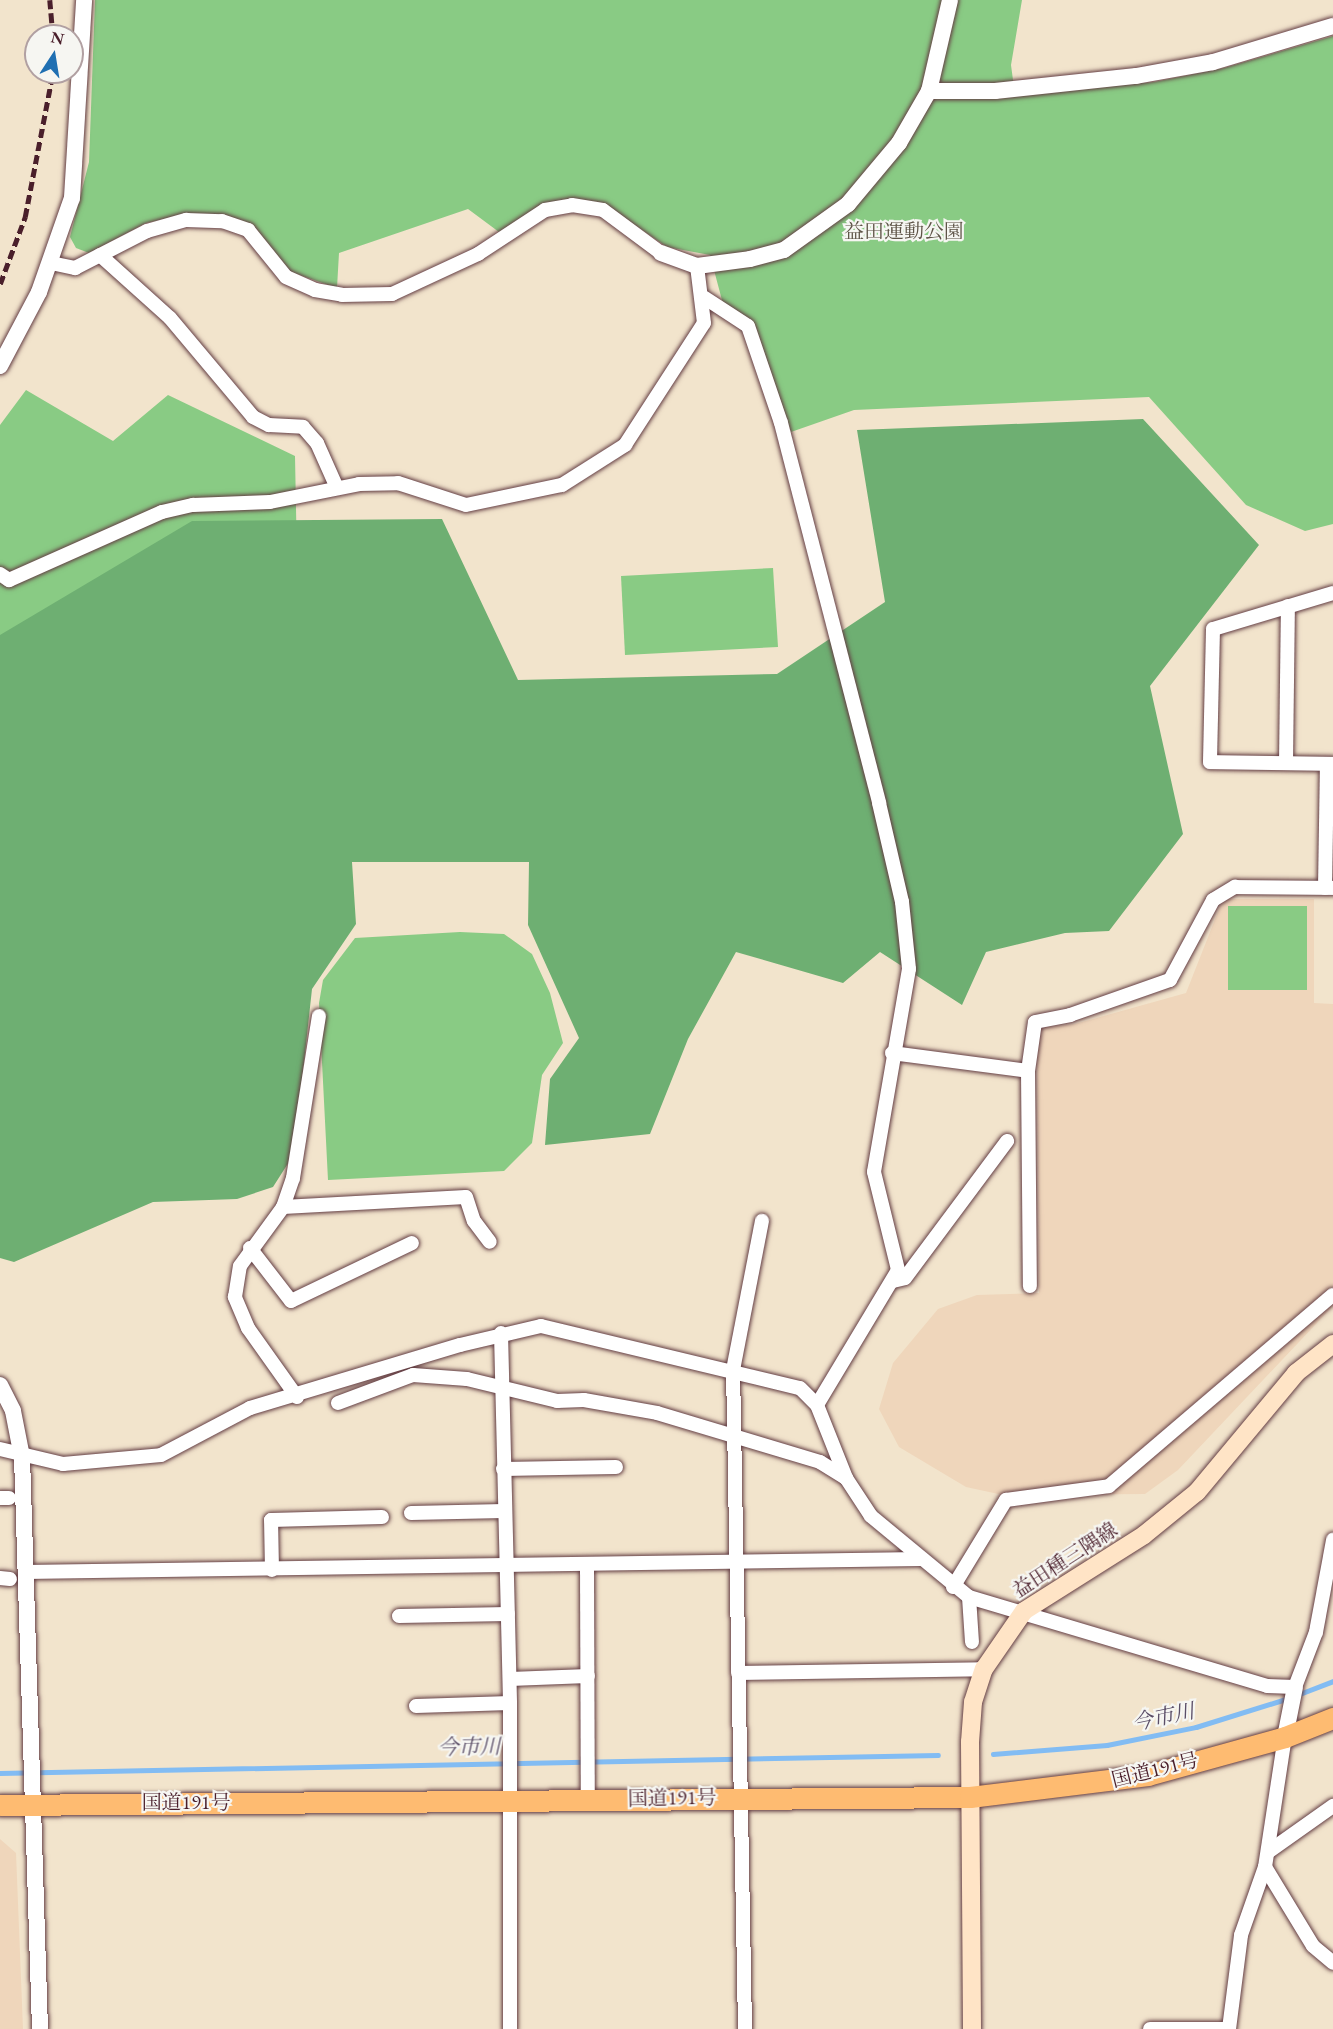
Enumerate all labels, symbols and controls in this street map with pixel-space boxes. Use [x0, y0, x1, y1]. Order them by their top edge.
north arrow [24, 24, 84, 84]
text: N [49, 26, 66, 49]
park label: 益田運動公園 [844, 219, 964, 243]
street label: 益田種三隅線 [1008, 1517, 1122, 1603]
water label: 今市川 [1130, 1698, 1196, 1736]
water label: 今市川 [437, 1734, 501, 1760]
street label: 国道191号 [1109, 1748, 1201, 1792]
street label: 国道191号 [627, 1785, 717, 1811]
street label: 国道191号 [142, 1790, 230, 1814]

